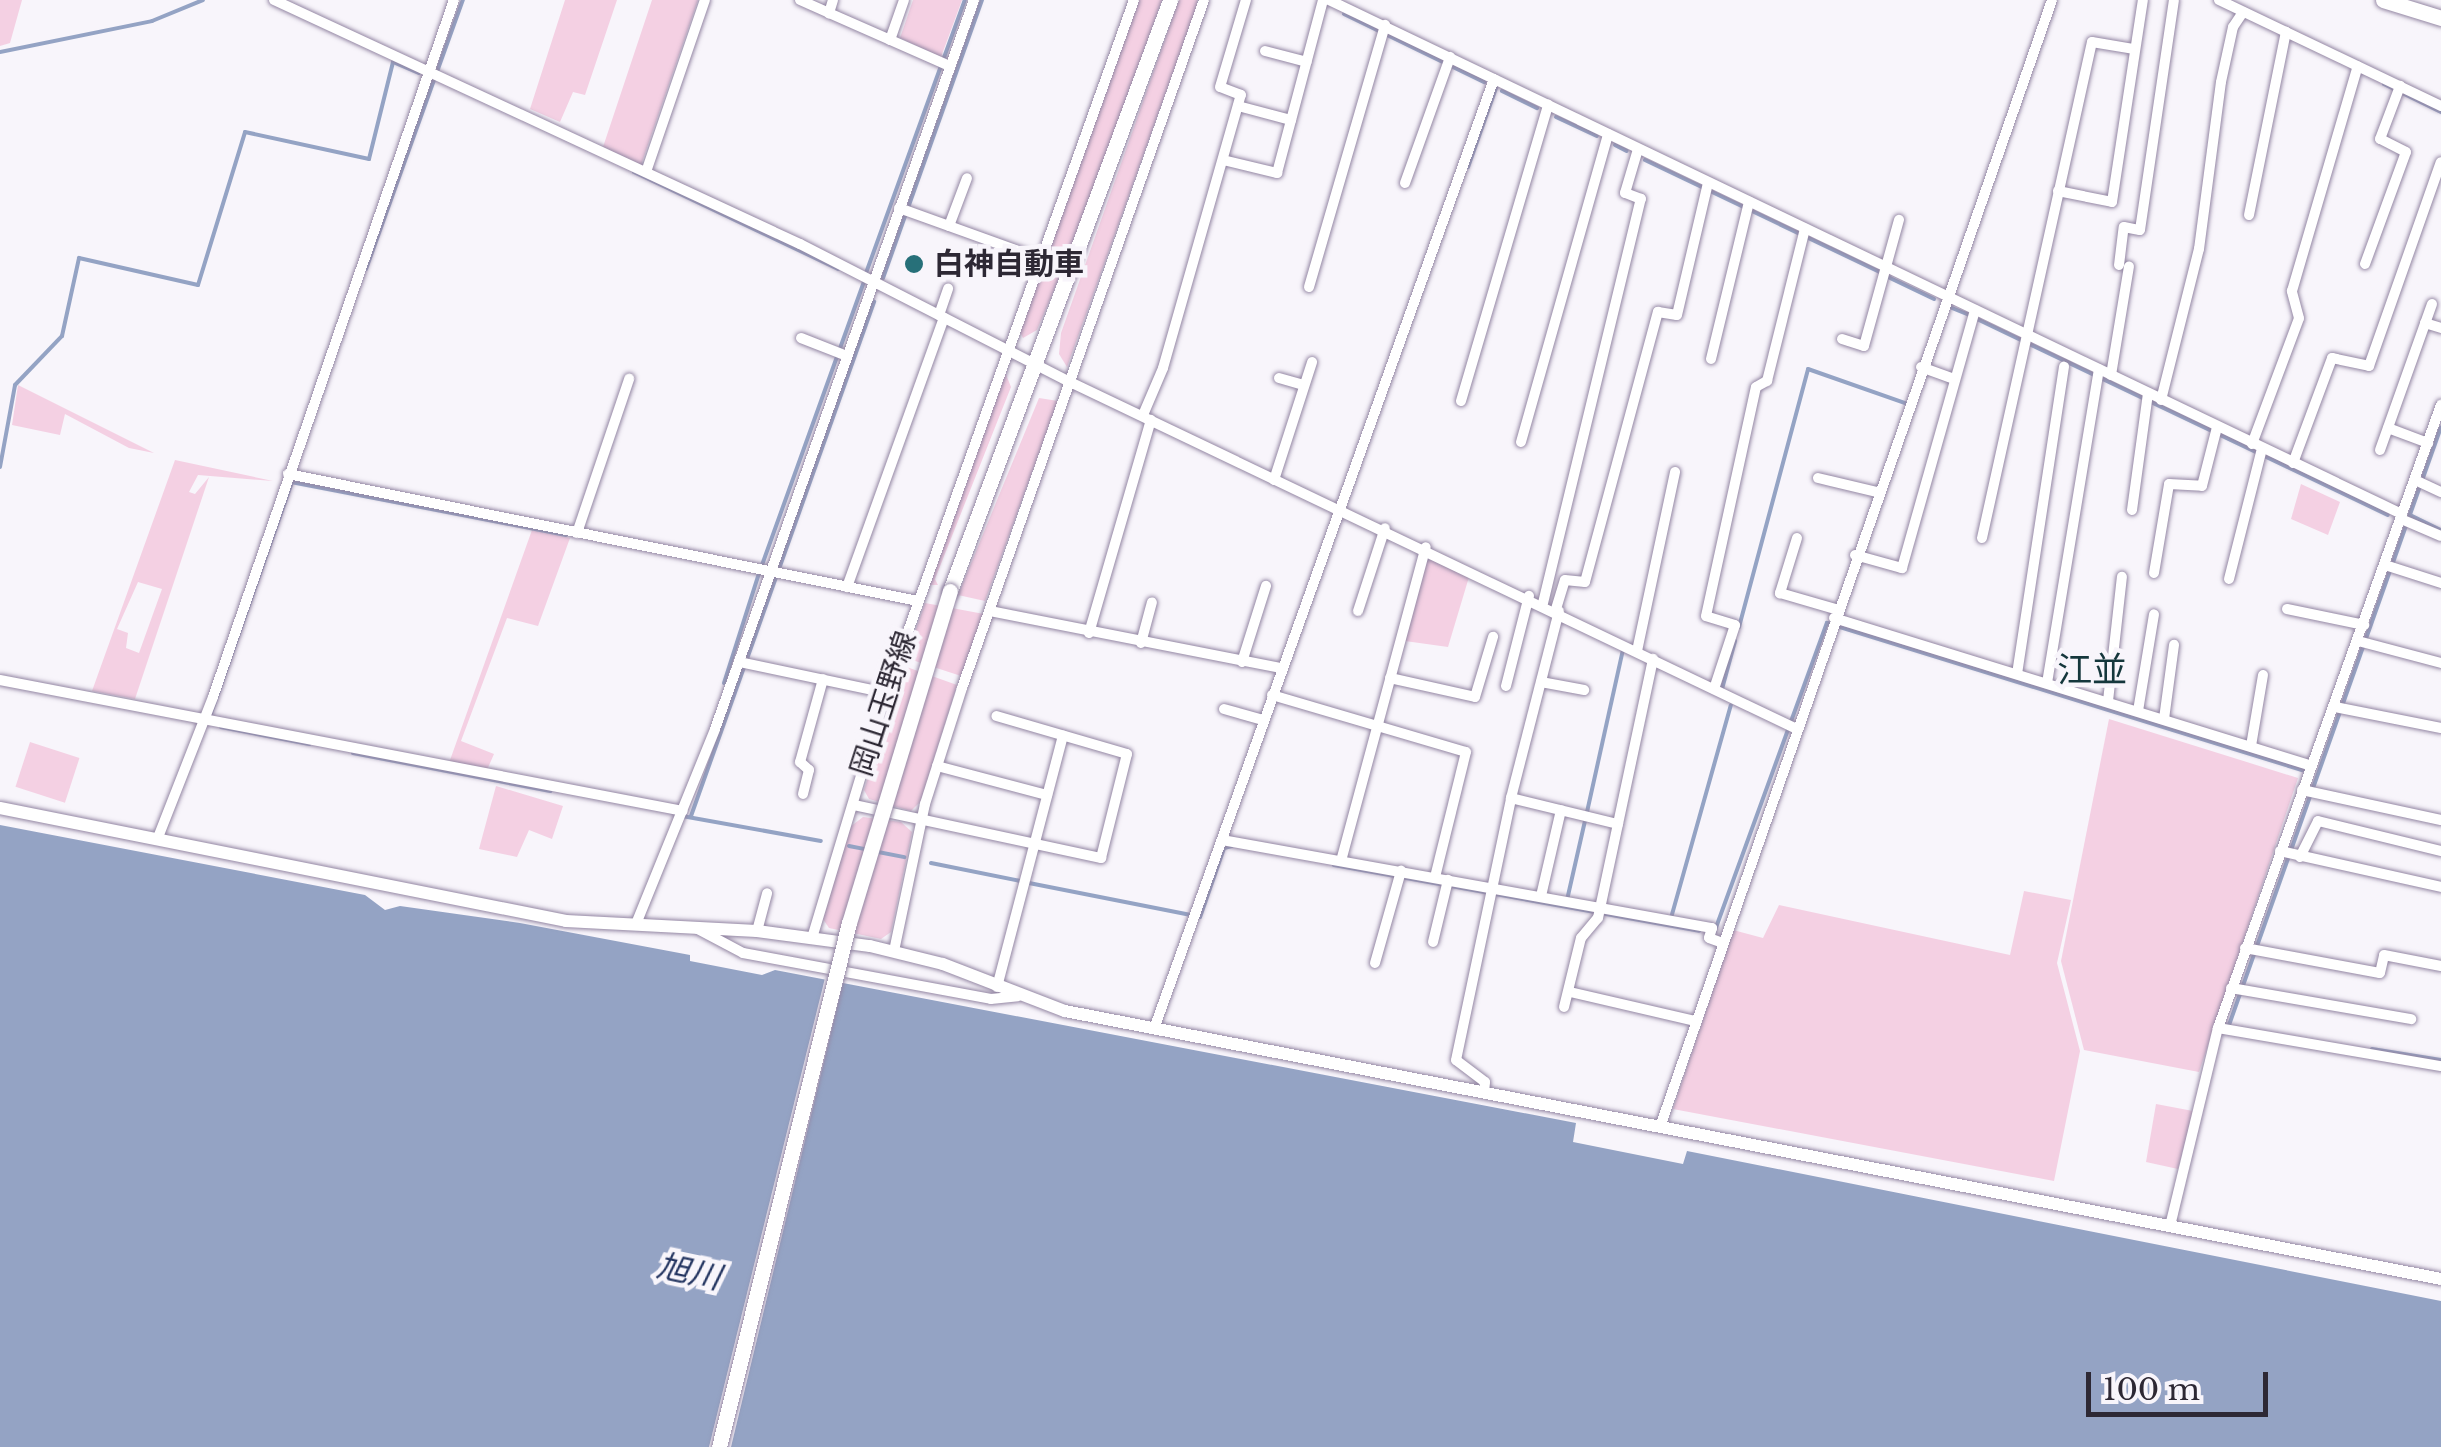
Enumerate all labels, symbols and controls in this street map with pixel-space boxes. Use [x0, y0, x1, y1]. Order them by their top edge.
place label: 白神自動車 [934, 246, 1084, 282]
marker: 白神自動車 [903, 253, 925, 275]
street label: 岡山玉野線 [844, 627, 924, 781]
district label: 江並 [2057, 649, 2127, 691]
water label: 旭川 [654, 1247, 724, 1297]
scale bar [2091, 1352, 2274, 1414]
text: 100 m [2103, 1371, 2200, 1408]

